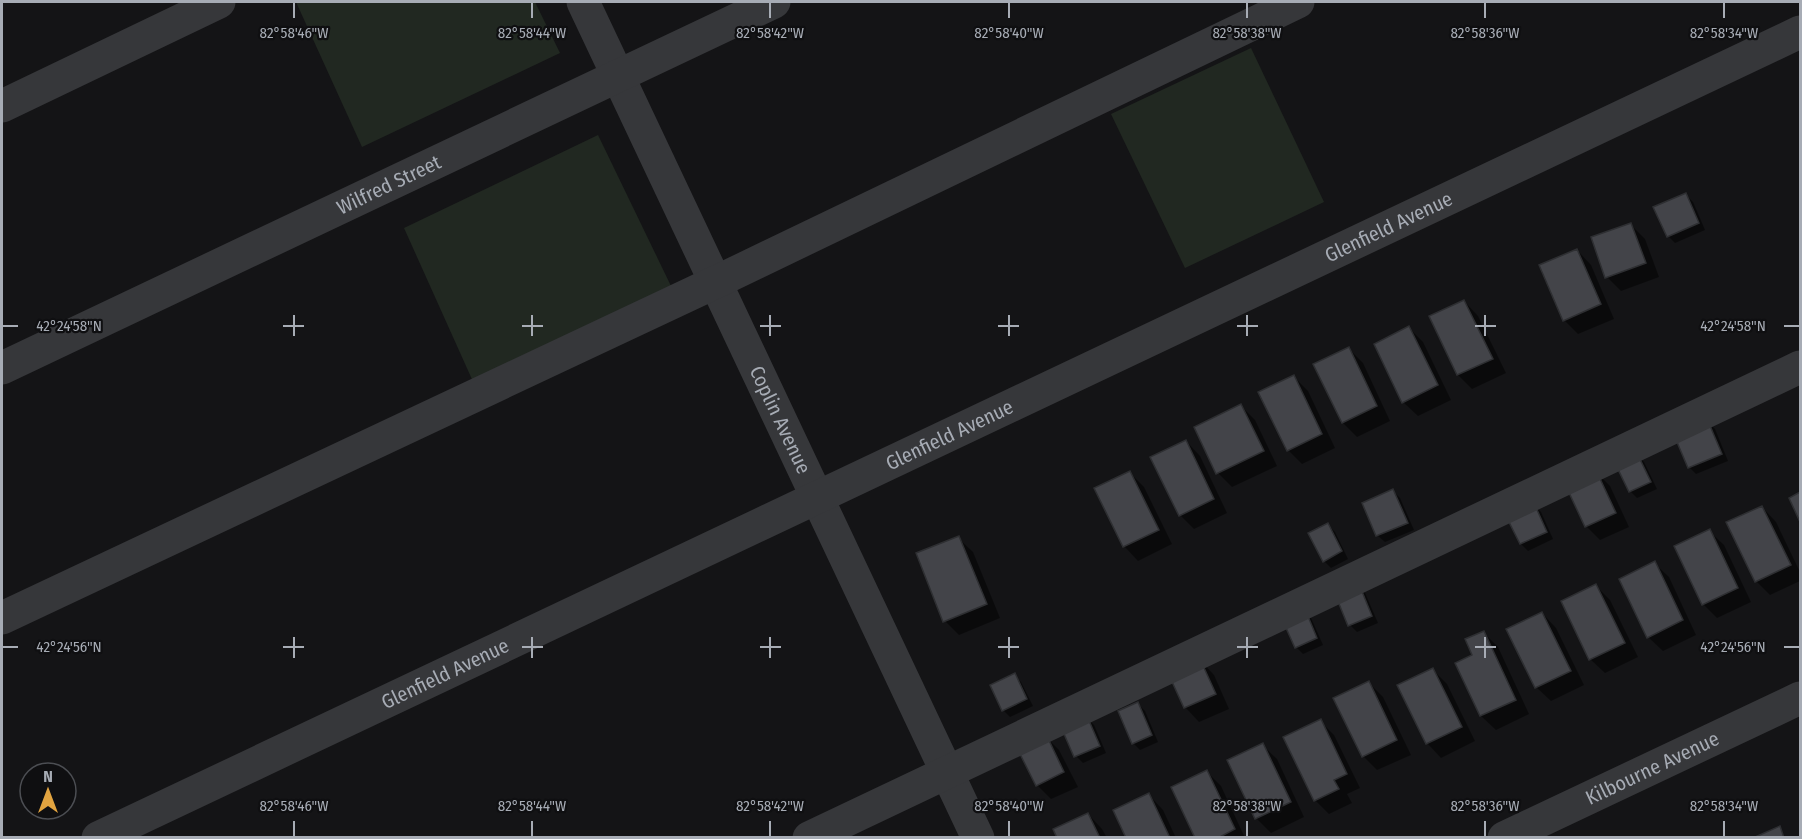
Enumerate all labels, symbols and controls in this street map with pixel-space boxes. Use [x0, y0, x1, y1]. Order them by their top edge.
text: 82°58'46"W [260, 24, 328, 42]
text: 82°58'44"W [498, 24, 566, 42]
text: 82°58'42"W [736, 24, 804, 42]
text: 82°58'40"W [974, 24, 1044, 42]
text: 82°58'38"W [1212, 24, 1282, 42]
text: 82°58'36"W [1450, 24, 1520, 42]
text: 82°58'34"W [1690, 24, 1758, 42]
street label: Wilfred Street [333, 150, 445, 220]
street label: Glenfield Avenue [1321, 186, 1456, 267]
text: 42°24'58"N [36, 317, 102, 335]
text: 42°24'58"N [1700, 317, 1766, 335]
street label: Coplin Avenue [745, 362, 816, 478]
street label: Glenfield Avenue [882, 394, 1017, 475]
street label: Glenfield Avenue [377, 633, 513, 714]
text: 42°24'56"N [36, 638, 102, 656]
text: 42°24'56"N [1700, 638, 1766, 656]
street label: Kilbourne Avenue [1582, 726, 1723, 810]
north arrow [18, 761, 78, 821]
text: N [43, 767, 53, 786]
text: 82°58'46"W [260, 797, 328, 815]
text: 82°58'44"W [498, 797, 566, 815]
text: 82°58'42"W [736, 797, 804, 815]
text: 82°58'40"W [974, 797, 1044, 815]
text: 82°58'38"W [1212, 797, 1282, 815]
text: 82°58'36"W [1450, 797, 1520, 815]
text: 82°58'34"W [1690, 797, 1758, 815]

